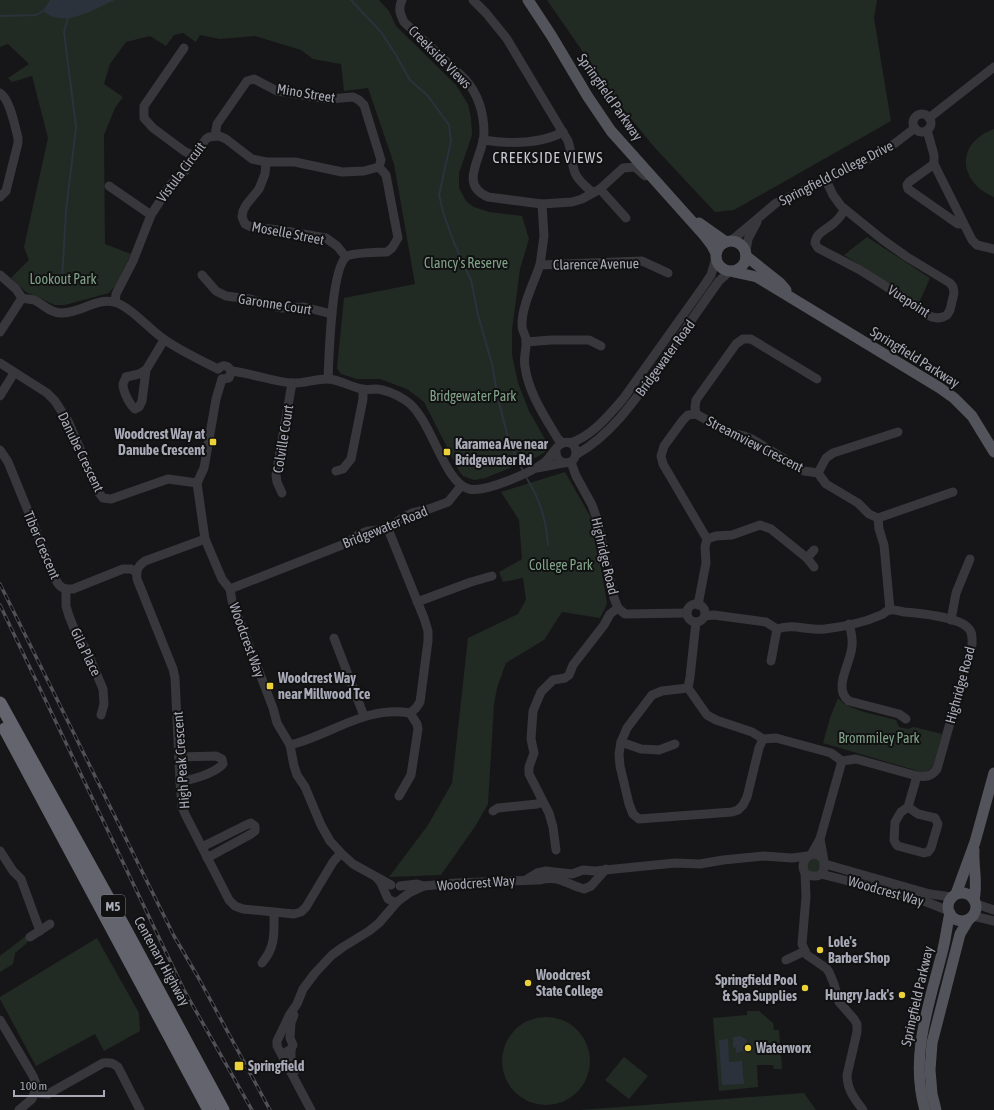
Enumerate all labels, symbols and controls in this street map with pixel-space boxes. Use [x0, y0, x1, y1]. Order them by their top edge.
street label: Creekside Views [405, 22, 475, 92]
street label: Springfield Parkway [574, 51, 646, 144]
street label: Mino Street [276, 81, 336, 105]
street label: Springfield College Drive [776, 137, 896, 209]
street label: Vistula Circuit [153, 139, 209, 205]
district label: CREEKSIDE VIEWS [492, 149, 604, 166]
street label: Moselle Street [250, 218, 326, 248]
park label: Clancy's Reserve [424, 255, 508, 271]
street label: Clarence Avenue [553, 255, 639, 273]
park label: Lookout Park [29, 271, 97, 287]
street label: Vuepoint [885, 281, 933, 321]
street label: Garonne Court [237, 290, 313, 318]
street label: Bridgewater Road [632, 317, 698, 399]
street label: Springfield Parkway [867, 323, 963, 391]
park label: Bridgewater Park [430, 388, 516, 404]
street label: Colville Court [270, 404, 296, 474]
street label: Danube Crescent [55, 409, 107, 495]
street label: Streamview Crescent [704, 413, 806, 475]
place label: Woodcrest Way at Danube Crescent [113, 426, 205, 458]
place label: Karamea Ave near Bridgewater Rd [455, 436, 549, 468]
marker: Woodcrest Way at Danube Crescent [208, 437, 218, 447]
marker: Karamea Ave near Bridgewater Rd [442, 447, 452, 457]
street label: Bridgewater Road [340, 503, 430, 551]
street label: Tiber Crescent [21, 509, 63, 581]
street label: Highridge Road [588, 516, 622, 596]
park label: College Park [529, 557, 593, 573]
street label: Woodcrest Way [226, 601, 268, 680]
street label: Gila Place [68, 625, 104, 679]
street label: Highridge Road [942, 645, 978, 725]
place label: Woodcrest Way near Millwood Tce [277, 670, 370, 702]
marker: Woodcrest Way near Millwood Tce [265, 681, 275, 691]
street label: High Peak Crescent [170, 711, 192, 809]
park label: Brommiley Park [838, 730, 920, 746]
street label: Woodcrest Way [436, 872, 516, 894]
street label: Woodcrest Way [846, 873, 926, 910]
road number: M5 [101, 895, 125, 917]
street label: Centenary Highway [131, 914, 193, 1009]
place label: Lole's Barber Shop [828, 934, 891, 966]
street label: Springfield Parkway [898, 944, 936, 1048]
marker: Lole's Barber Shop [815, 945, 825, 955]
place label: Woodcrest State College [535, 967, 603, 999]
place label: Springfield Pool & Spa Supplies [715, 972, 797, 1004]
marker: Woodcrest State College [523, 978, 533, 988]
marker: Springfield Pool & Spa Supplies [800, 983, 810, 993]
place label: Hungry Jack's [825, 987, 894, 1003]
marker: Hungry Jack's [897, 990, 907, 1000]
place label: Waterworx [755, 1040, 812, 1056]
marker: Waterworx [743, 1043, 753, 1053]
place label: Springfield [248, 1058, 305, 1074]
marker: Springfield [233, 1060, 245, 1072]
scale bar [14, 1072, 104, 1098]
text: 100 m [20, 1079, 47, 1093]

